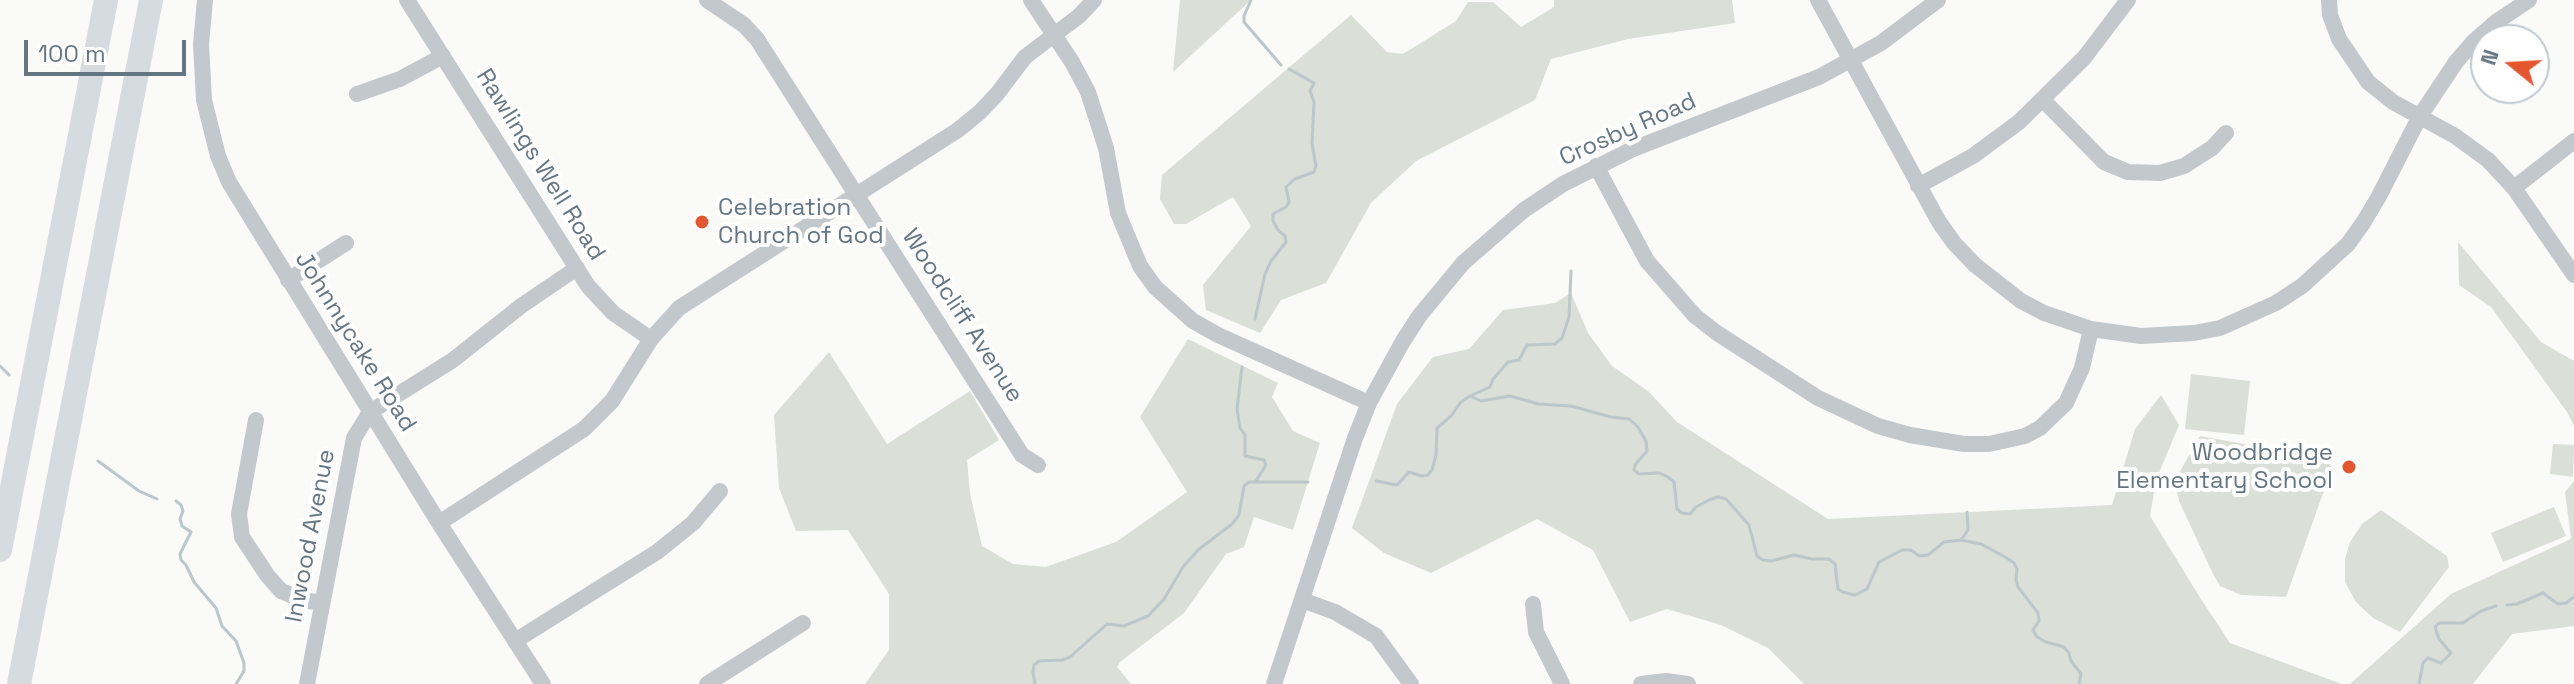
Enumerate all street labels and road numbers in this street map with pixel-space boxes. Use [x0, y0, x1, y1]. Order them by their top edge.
street label: Rawlings Well Road [469, 64, 611, 266]
street label: Crosby Road [1555, 87, 1701, 173]
street label: Woodcliff Avenue [895, 224, 1029, 408]
street label: Johnnycake Road [288, 247, 422, 437]
street label: Inwood Avenue [280, 447, 342, 625]

